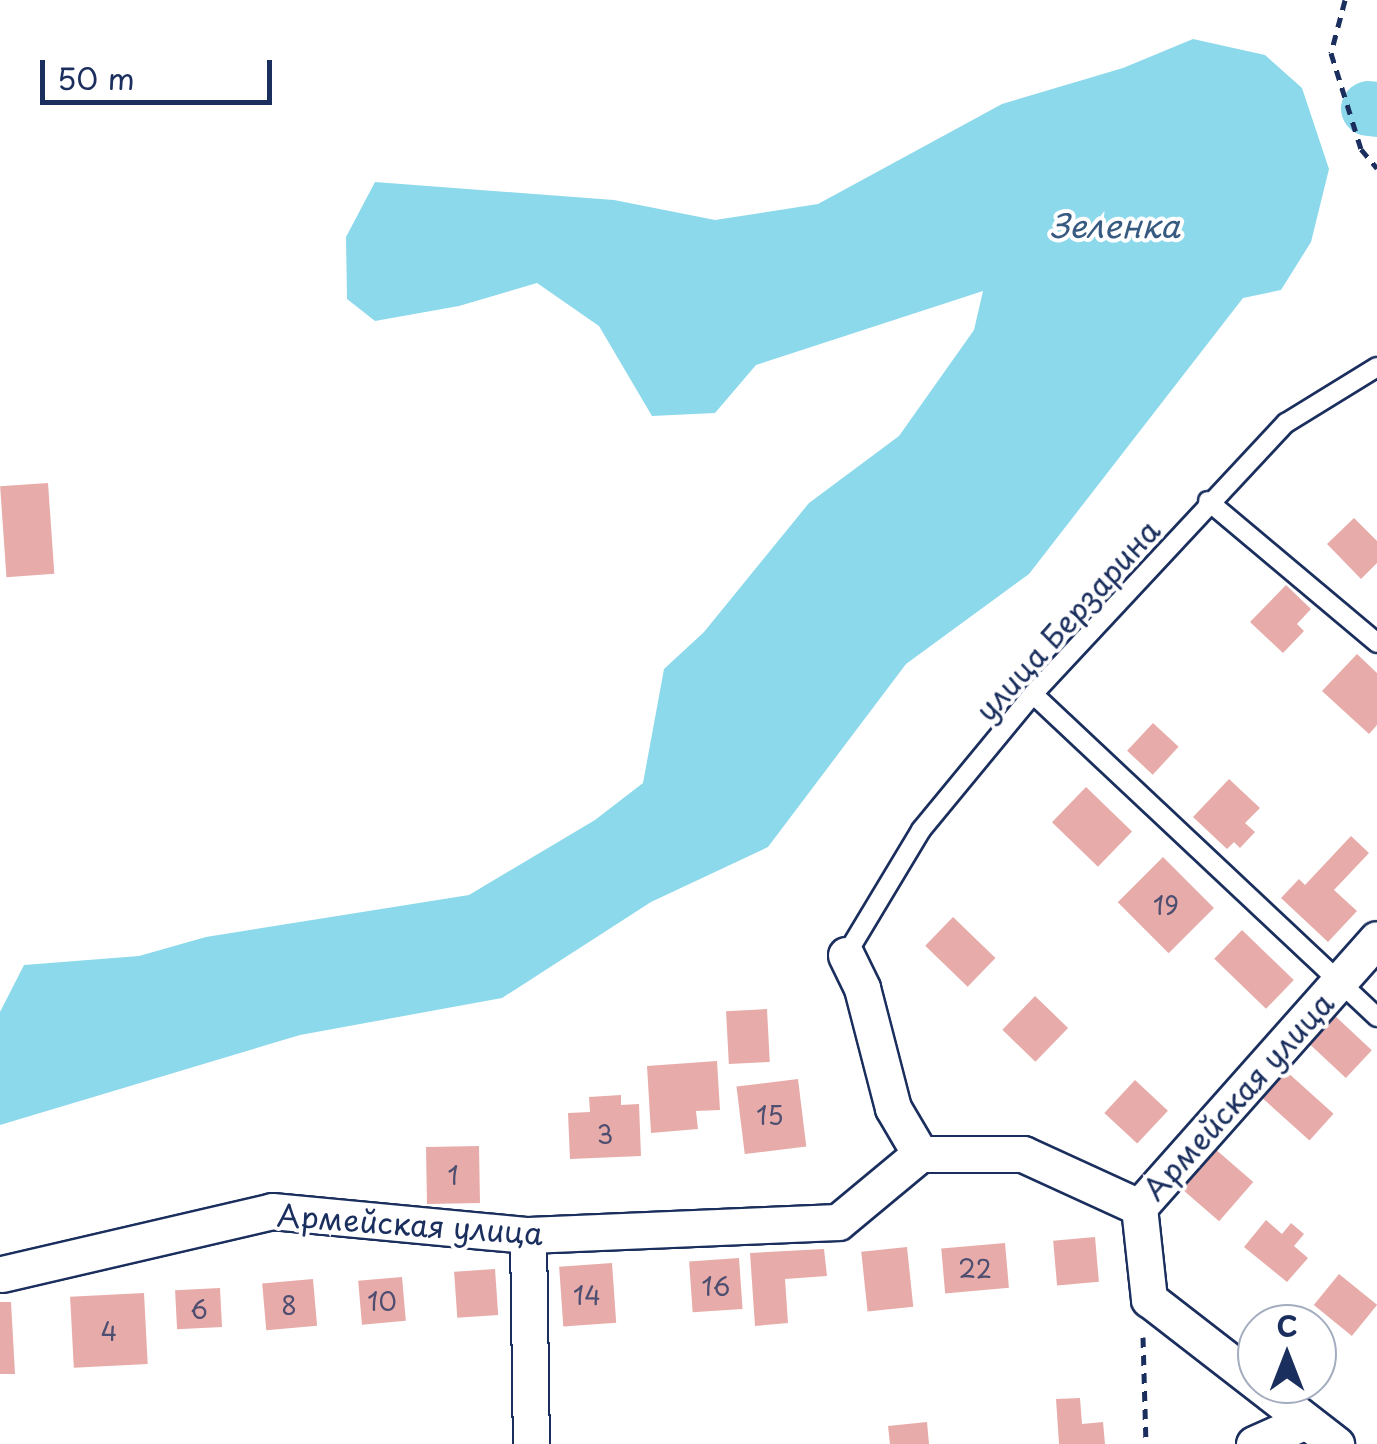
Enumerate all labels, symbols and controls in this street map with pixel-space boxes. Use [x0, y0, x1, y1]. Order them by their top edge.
scale bar [45, 40, 278, 102]
text: 50 m [57, 55, 135, 100]
water label: Зеленка [1050, 206, 1180, 244]
street label: улица Берзарина [967, 512, 1167, 728]
house number: 19 [1153, 890, 1179, 920]
street label: Армейская улица [1135, 984, 1341, 1208]
house number: 15 [756, 1100, 784, 1130]
house number: 3 [597, 1119, 613, 1149]
house number: 1 [447, 1160, 459, 1190]
street label: Армейская улица [275, 1197, 545, 1251]
house number: 22 [958, 1253, 992, 1283]
house number: 16 [702, 1271, 730, 1301]
house number: 14 [573, 1280, 601, 1310]
house number: 10 [367, 1286, 397, 1316]
house number: 8 [281, 1290, 297, 1320]
house number: 6 [190, 1294, 208, 1324]
north arrow [1237, 1304, 1337, 1404]
text: С [1276, 1304, 1298, 1347]
house number: 4 [101, 1316, 117, 1346]

